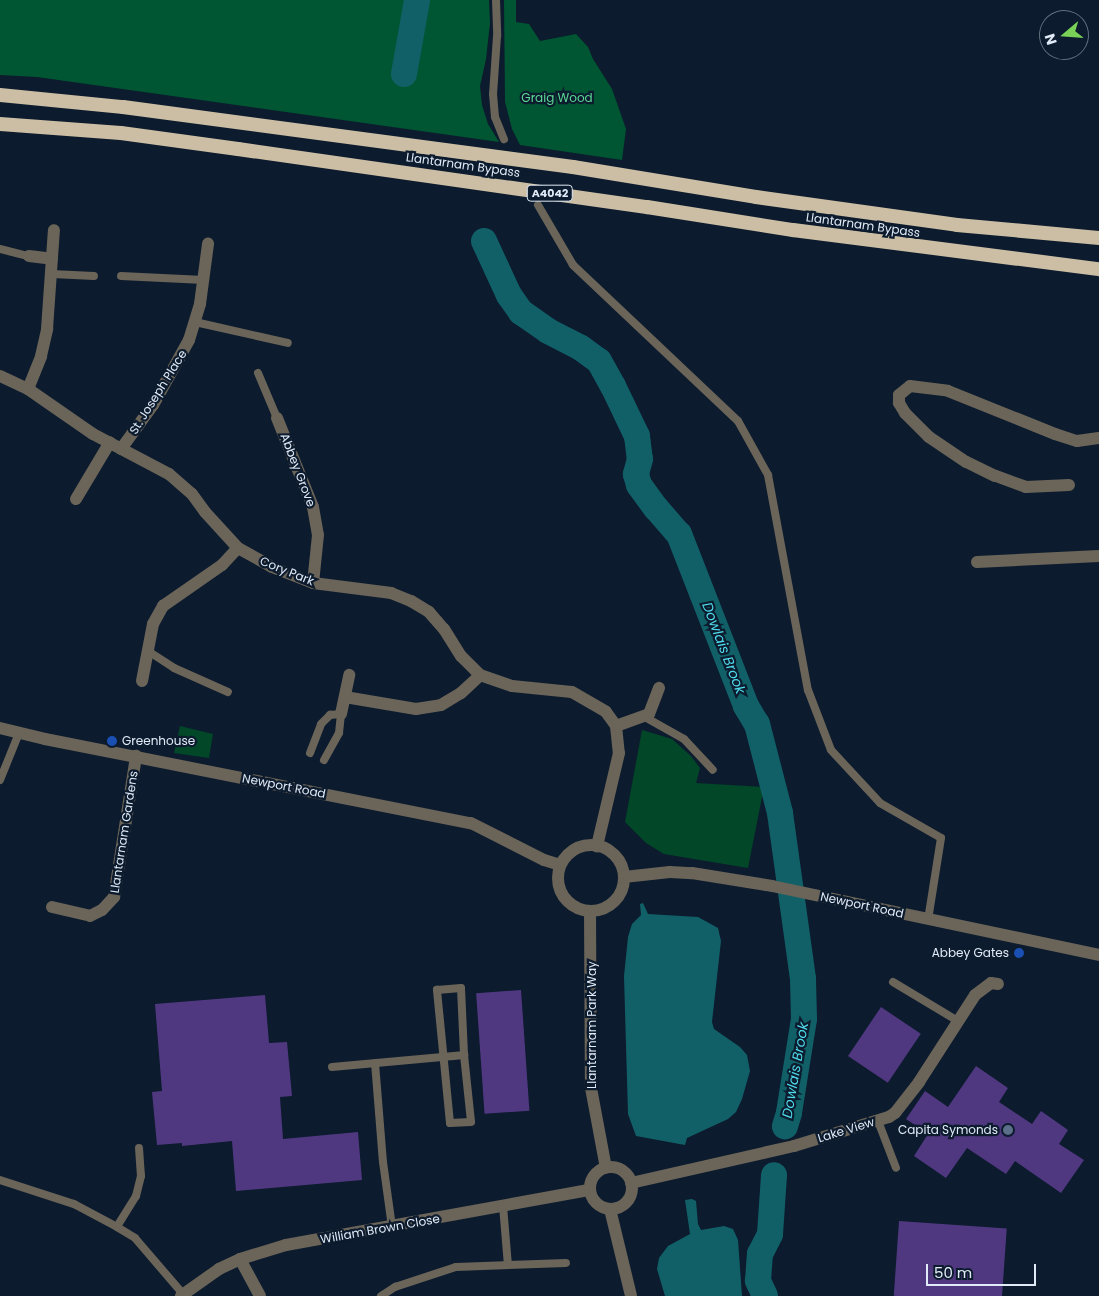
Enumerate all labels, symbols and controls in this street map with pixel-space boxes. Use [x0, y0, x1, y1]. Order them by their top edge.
north arrow [1039, 10, 1089, 60]
text: N [1040, 31, 1062, 47]
park label: Graig Wood [521, 91, 593, 105]
street label: Llantarnam Bypass [405, 150, 521, 180]
road number: A4042 [526, 184, 574, 202]
street label: Llantarnam Bypass [805, 210, 921, 240]
street label: St. Joseph Place [126, 347, 190, 437]
street label: Abbey Grove [277, 431, 319, 509]
street label: Cory Park [258, 554, 316, 588]
water label: Dowlais Brook [699, 600, 749, 696]
place label: Greenhouse [122, 734, 195, 748]
marker: Greenhouse [106, 735, 118, 747]
street label: Llantarnam Gardens [107, 770, 141, 894]
street label: Newport Road [241, 771, 327, 801]
street label: Newport Road [819, 889, 905, 921]
place label: Abbey Gates [932, 946, 1009, 960]
marker: Abbey Gates [1013, 947, 1025, 959]
street label: Llantarnam Park Way [585, 961, 599, 1089]
water label: Dowlais Brook [778, 1021, 812, 1119]
street label: Lake View [816, 1115, 876, 1145]
place label: Capita Symonds [898, 1123, 998, 1137]
marker: Capita Symonds [1002, 1124, 1014, 1136]
street label: William Brown Close [319, 1211, 441, 1247]
scale bar [929, 1254, 1039, 1286]
text: 50 m [934, 1262, 972, 1283]

